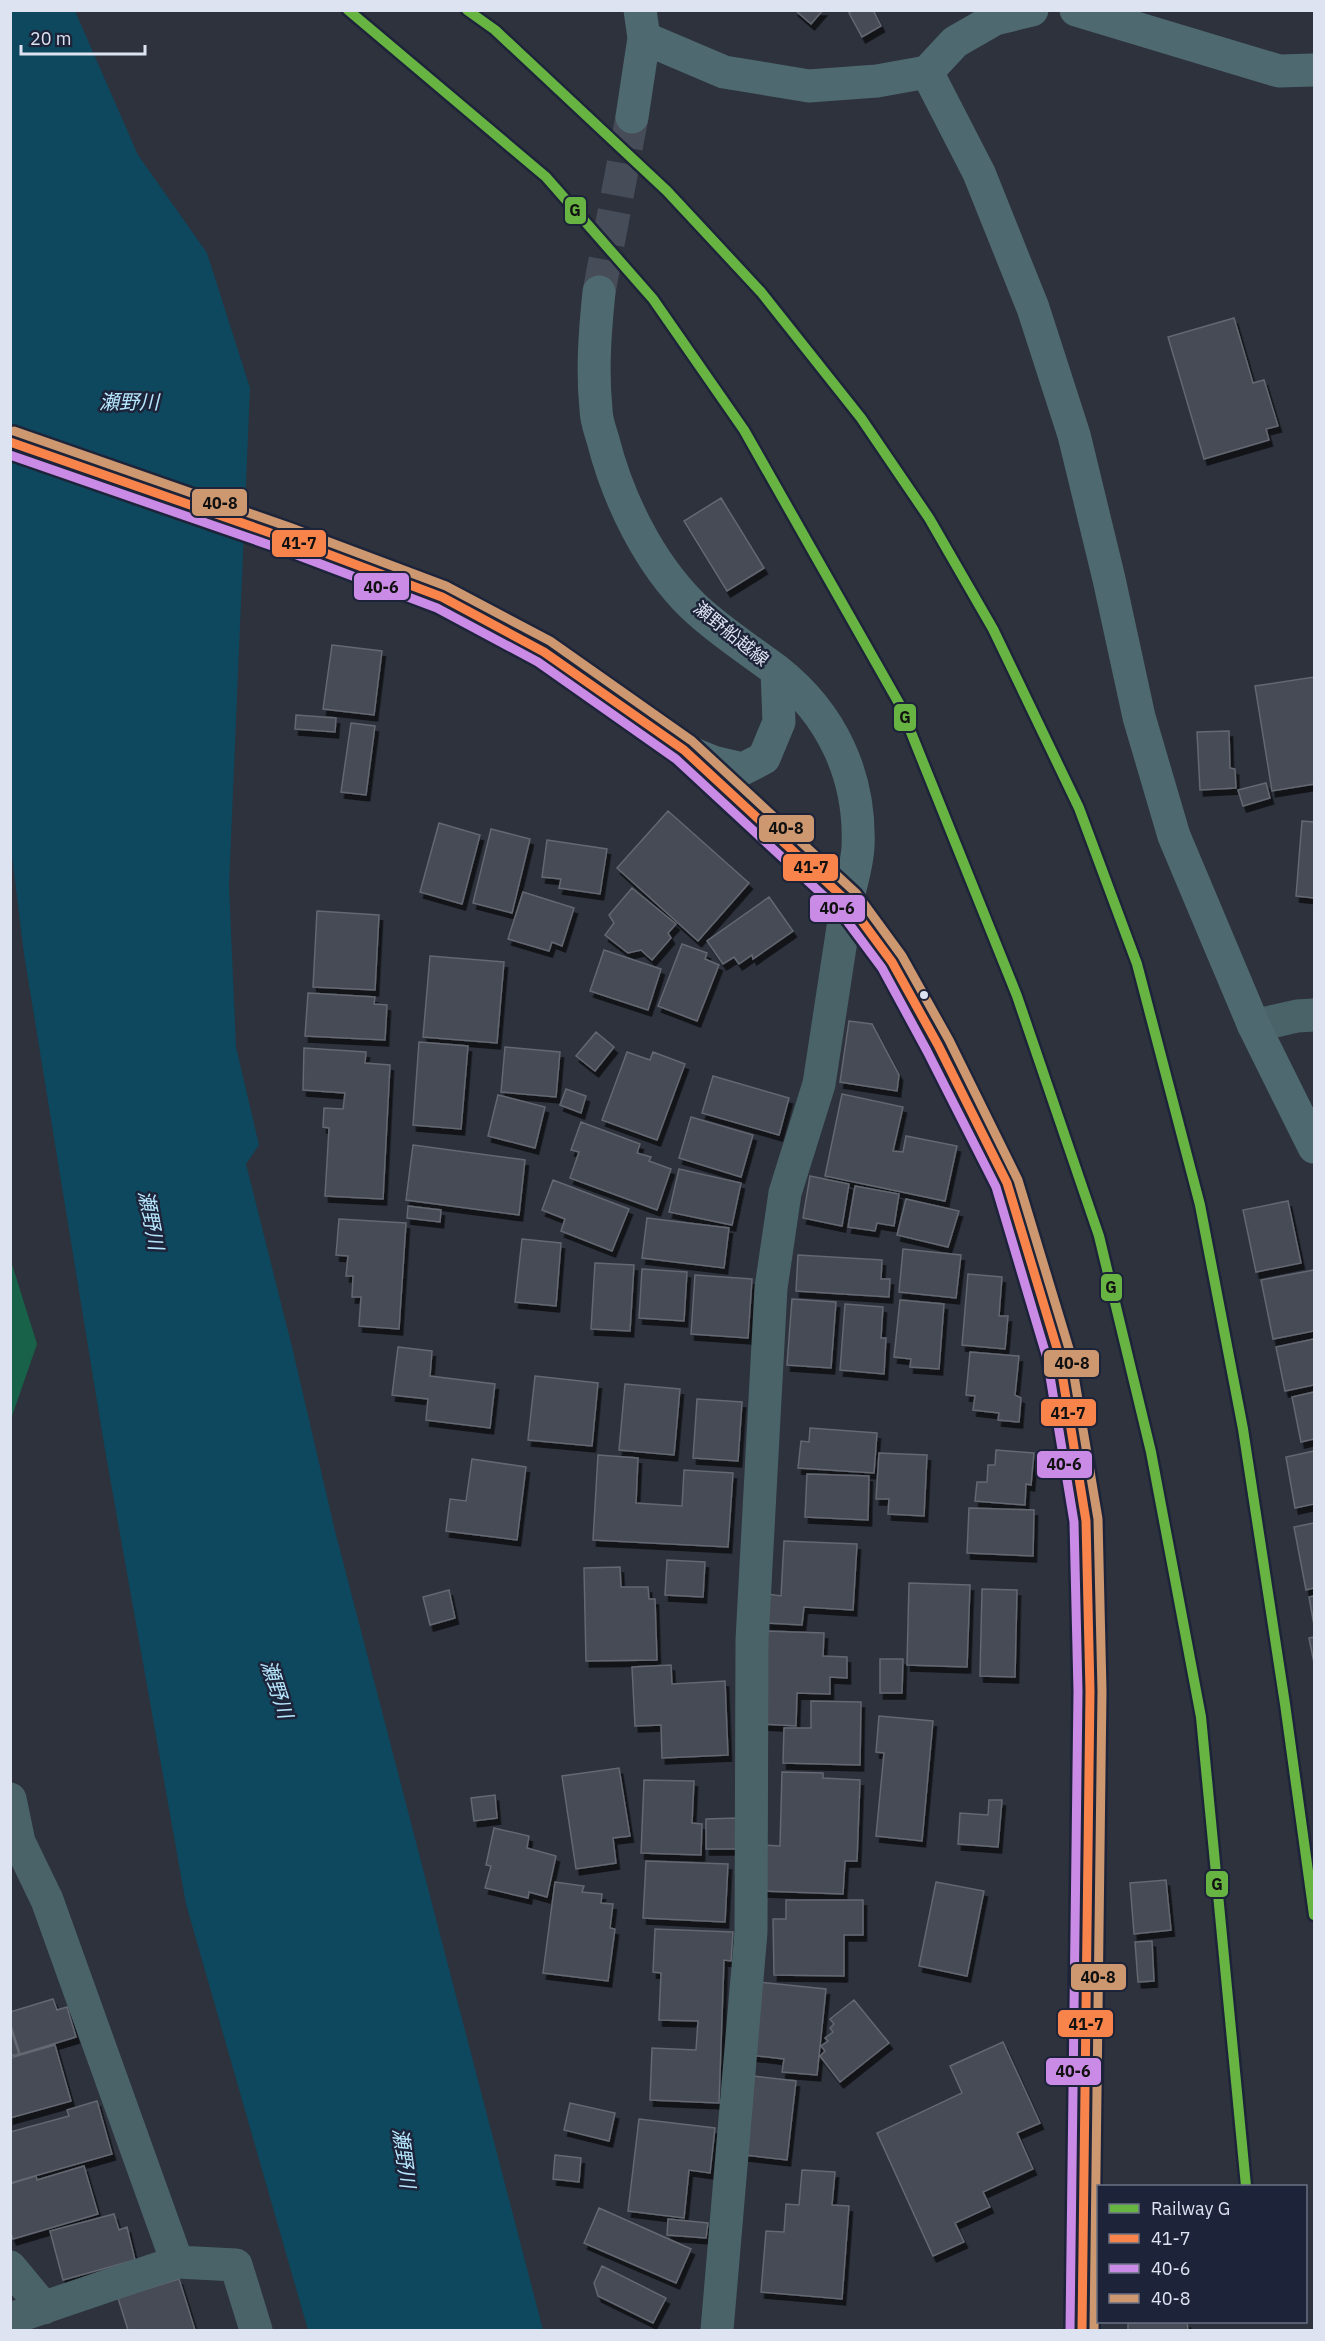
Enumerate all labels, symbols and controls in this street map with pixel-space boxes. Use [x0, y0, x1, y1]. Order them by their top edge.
scale bar [21, 18, 146, 56]
text: 20 m [30, 27, 72, 50]
line badge: G [564, 196, 587, 225]
text: G [569, 200, 581, 220]
water label: 瀬野川 [99, 388, 161, 415]
line badge: 40-8 [191, 488, 248, 517]
text: 40-8 [202, 493, 238, 513]
line badge: 41-7 [271, 529, 327, 558]
text: 41-7 [281, 533, 317, 553]
line badge: 40-6 [353, 572, 410, 601]
text: 40-6 [363, 577, 399, 597]
street label: 瀬野船越線 [689, 596, 774, 671]
line badge: G [893, 703, 917, 732]
text: G [899, 707, 911, 727]
line badge: 40-8 [758, 814, 815, 843]
text: 40-8 [768, 818, 804, 838]
line badge: 41-7 [782, 853, 839, 882]
text: 41-7 [793, 857, 829, 877]
line badge: 40-6 [809, 894, 866, 923]
text: 40-6 [819, 898, 855, 918]
unlabelled marker [918, 989, 930, 1001]
water label: 瀬野川 [133, 1188, 171, 1254]
line badge: G [1100, 1273, 1123, 1302]
text: G [1105, 1277, 1117, 1297]
line badge: 40-8 [1043, 1349, 1100, 1378]
text: 40-8 [1054, 1353, 1090, 1373]
line badge: 41-7 [1040, 1398, 1097, 1427]
text: 41-7 [1050, 1403, 1086, 1423]
line badge: 40-6 [1036, 1450, 1093, 1479]
text: 40-6 [1046, 1454, 1082, 1474]
water label: 瀬野川 [255, 1656, 300, 1723]
line badge: G [1205, 1870, 1229, 1898]
text: G [1211, 1874, 1223, 1894]
line badge: 40-8 [1070, 1963, 1127, 1991]
text: 40-8 [1080, 1967, 1116, 1987]
line badge: 41-7 [1057, 2009, 1114, 2038]
text: 41-7 [1068, 2014, 1104, 2034]
line badge: 40-6 [1045, 2057, 1102, 2086]
text: 40-6 [1055, 2061, 1091, 2081]
water label: 瀬野川 [387, 2126, 422, 2191]
legend [1097, 2185, 1307, 2323]
text: Railway G [1151, 2197, 1230, 2220]
text: 41-7 [1151, 2227, 1191, 2250]
text: 40-6 [1151, 2257, 1191, 2280]
text: 40-8 [1151, 2287, 1191, 2310]

